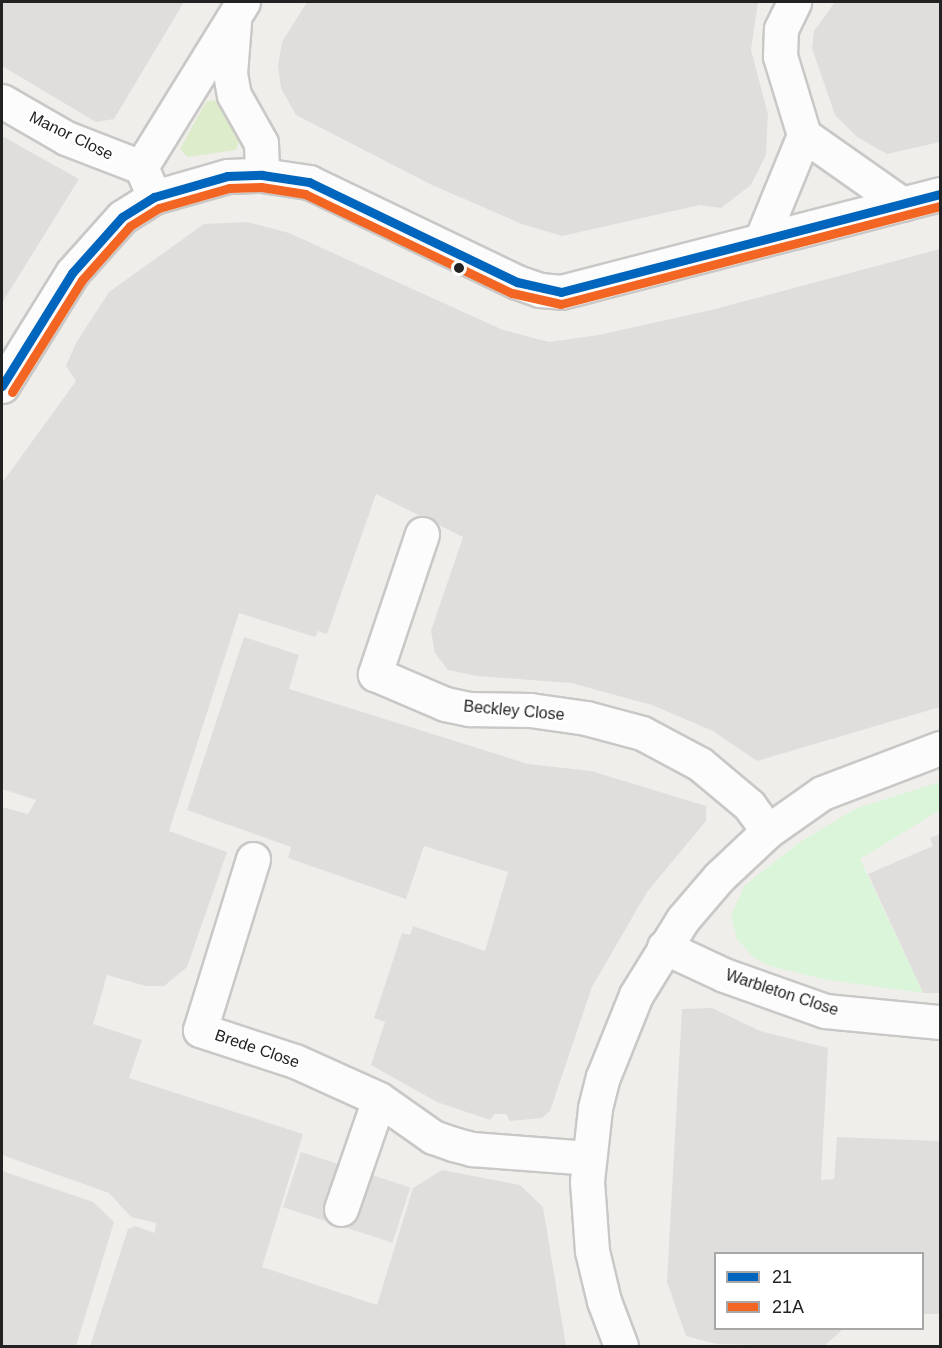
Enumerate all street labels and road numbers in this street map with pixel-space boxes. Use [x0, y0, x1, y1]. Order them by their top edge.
street label: Manor Close [26, 107, 116, 165]
street label: Beckley Close [463, 697, 565, 725]
street label: Warbleton Close [723, 966, 841, 1020]
street label: Brede Close [212, 1026, 302, 1072]

